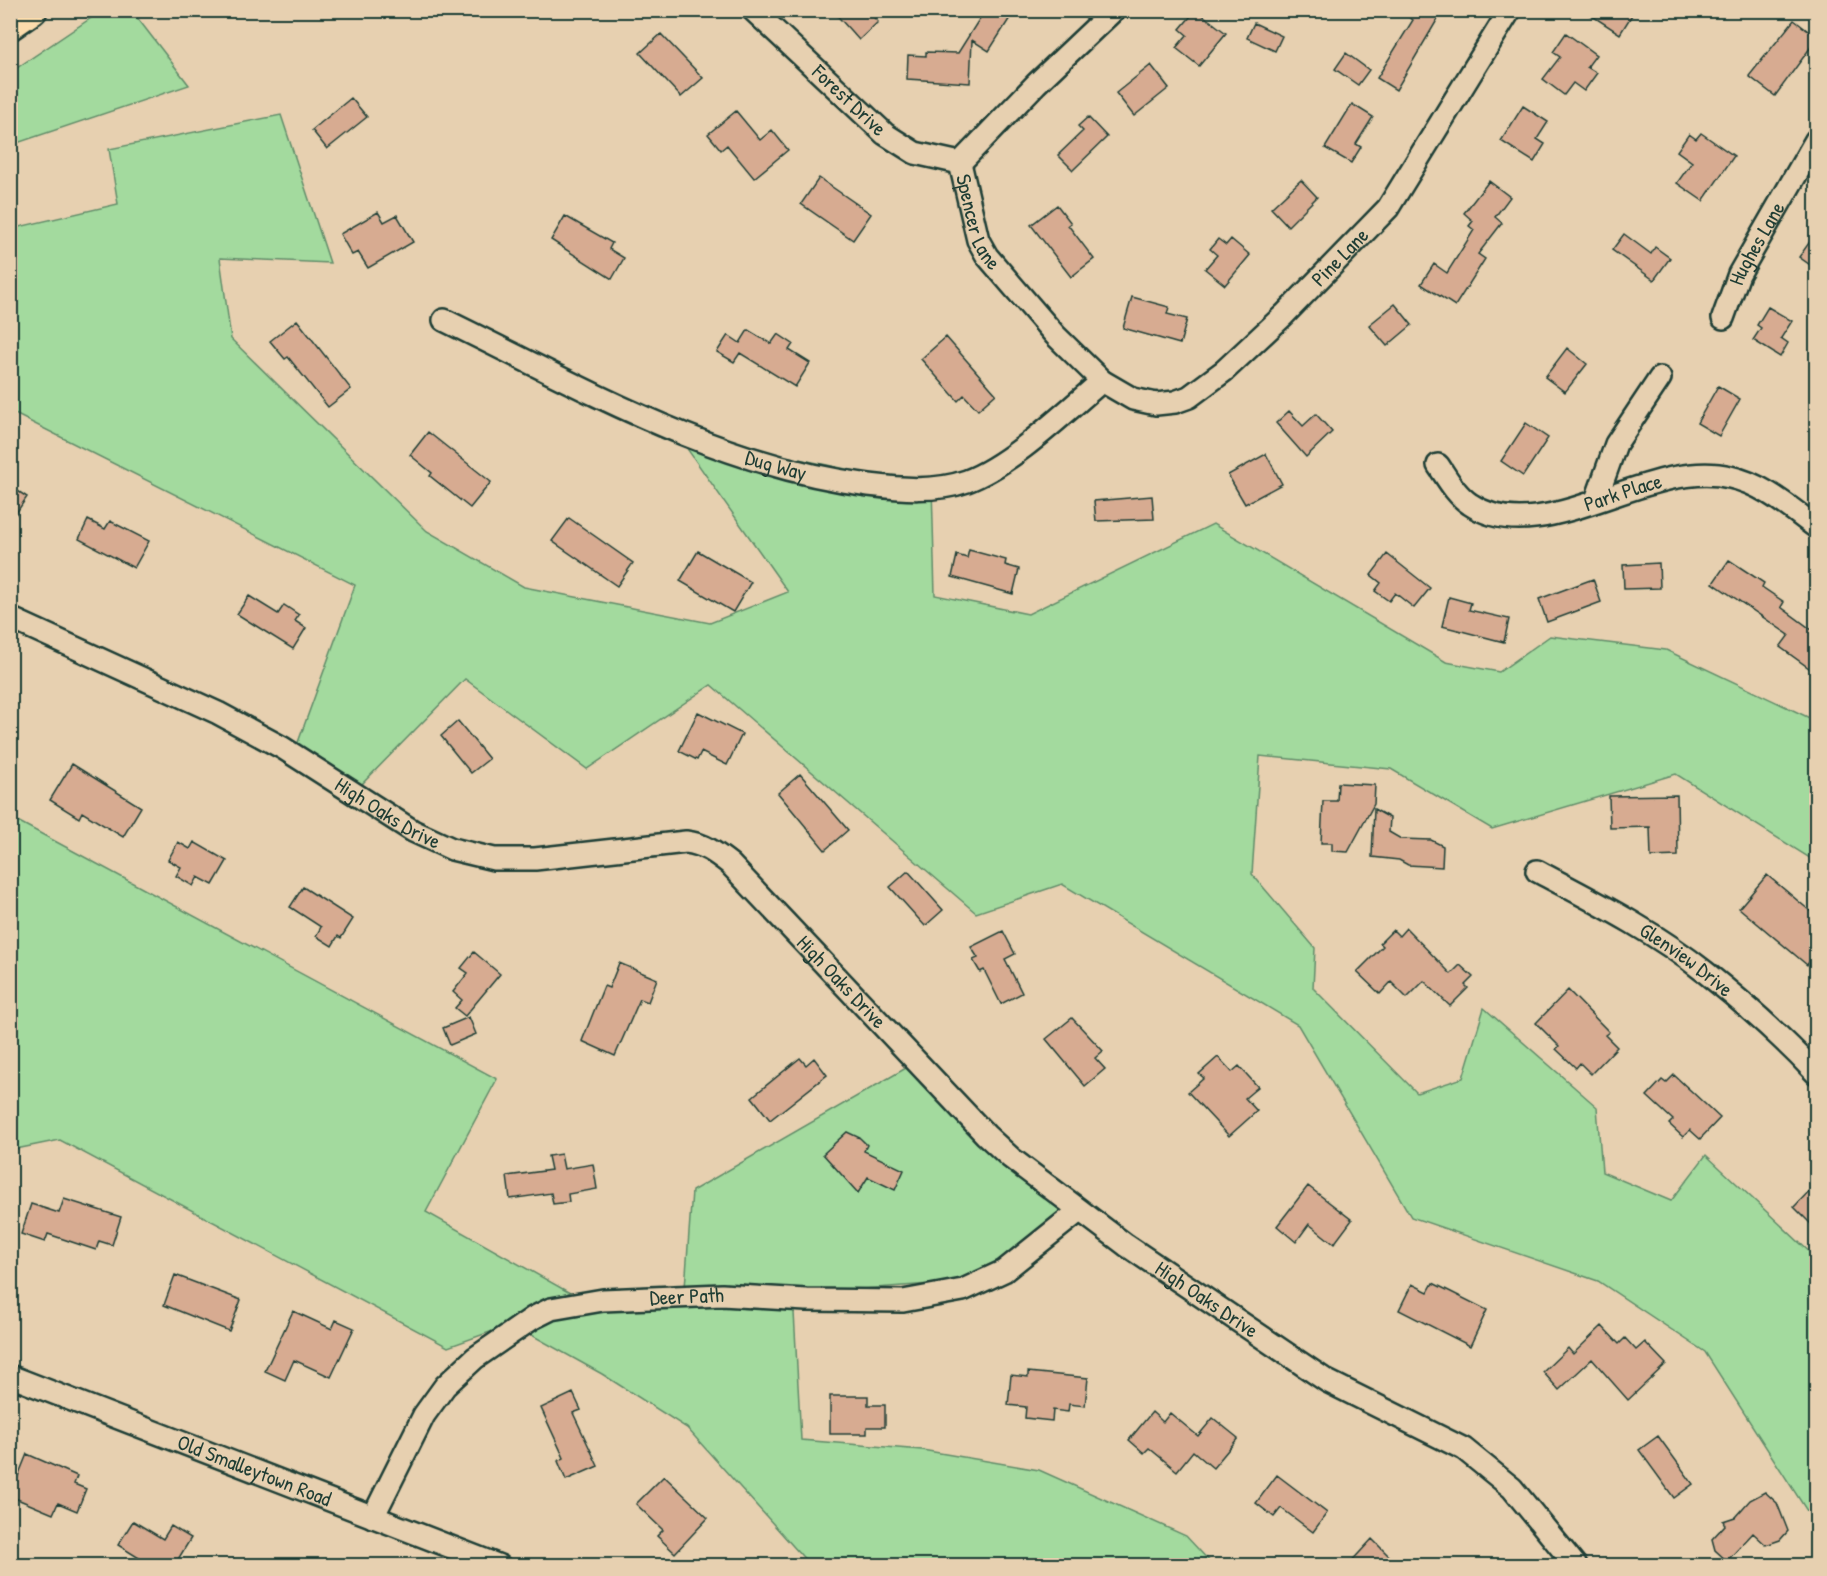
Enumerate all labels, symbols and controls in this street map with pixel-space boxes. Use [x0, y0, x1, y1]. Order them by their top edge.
street label: Forest Drive [805, 57, 893, 142]
street label: Spencer Lane [949, 171, 1008, 276]
street label: Hughes Lane [1721, 196, 1791, 289]
street label: Pine Lane [1304, 221, 1375, 293]
street label: Dug Way [742, 442, 810, 487]
street label: Park Place [1580, 466, 1665, 518]
street label: High Oaks Drive [330, 770, 445, 856]
street label: Glenview Drive [1634, 916, 1740, 1003]
street label: High Oaks Drive [791, 929, 893, 1035]
street label: High Oaks Drive [1150, 1254, 1264, 1344]
street label: Deer Path [649, 1280, 724, 1312]
street label: Old Smalleytown Road [173, 1427, 336, 1513]

